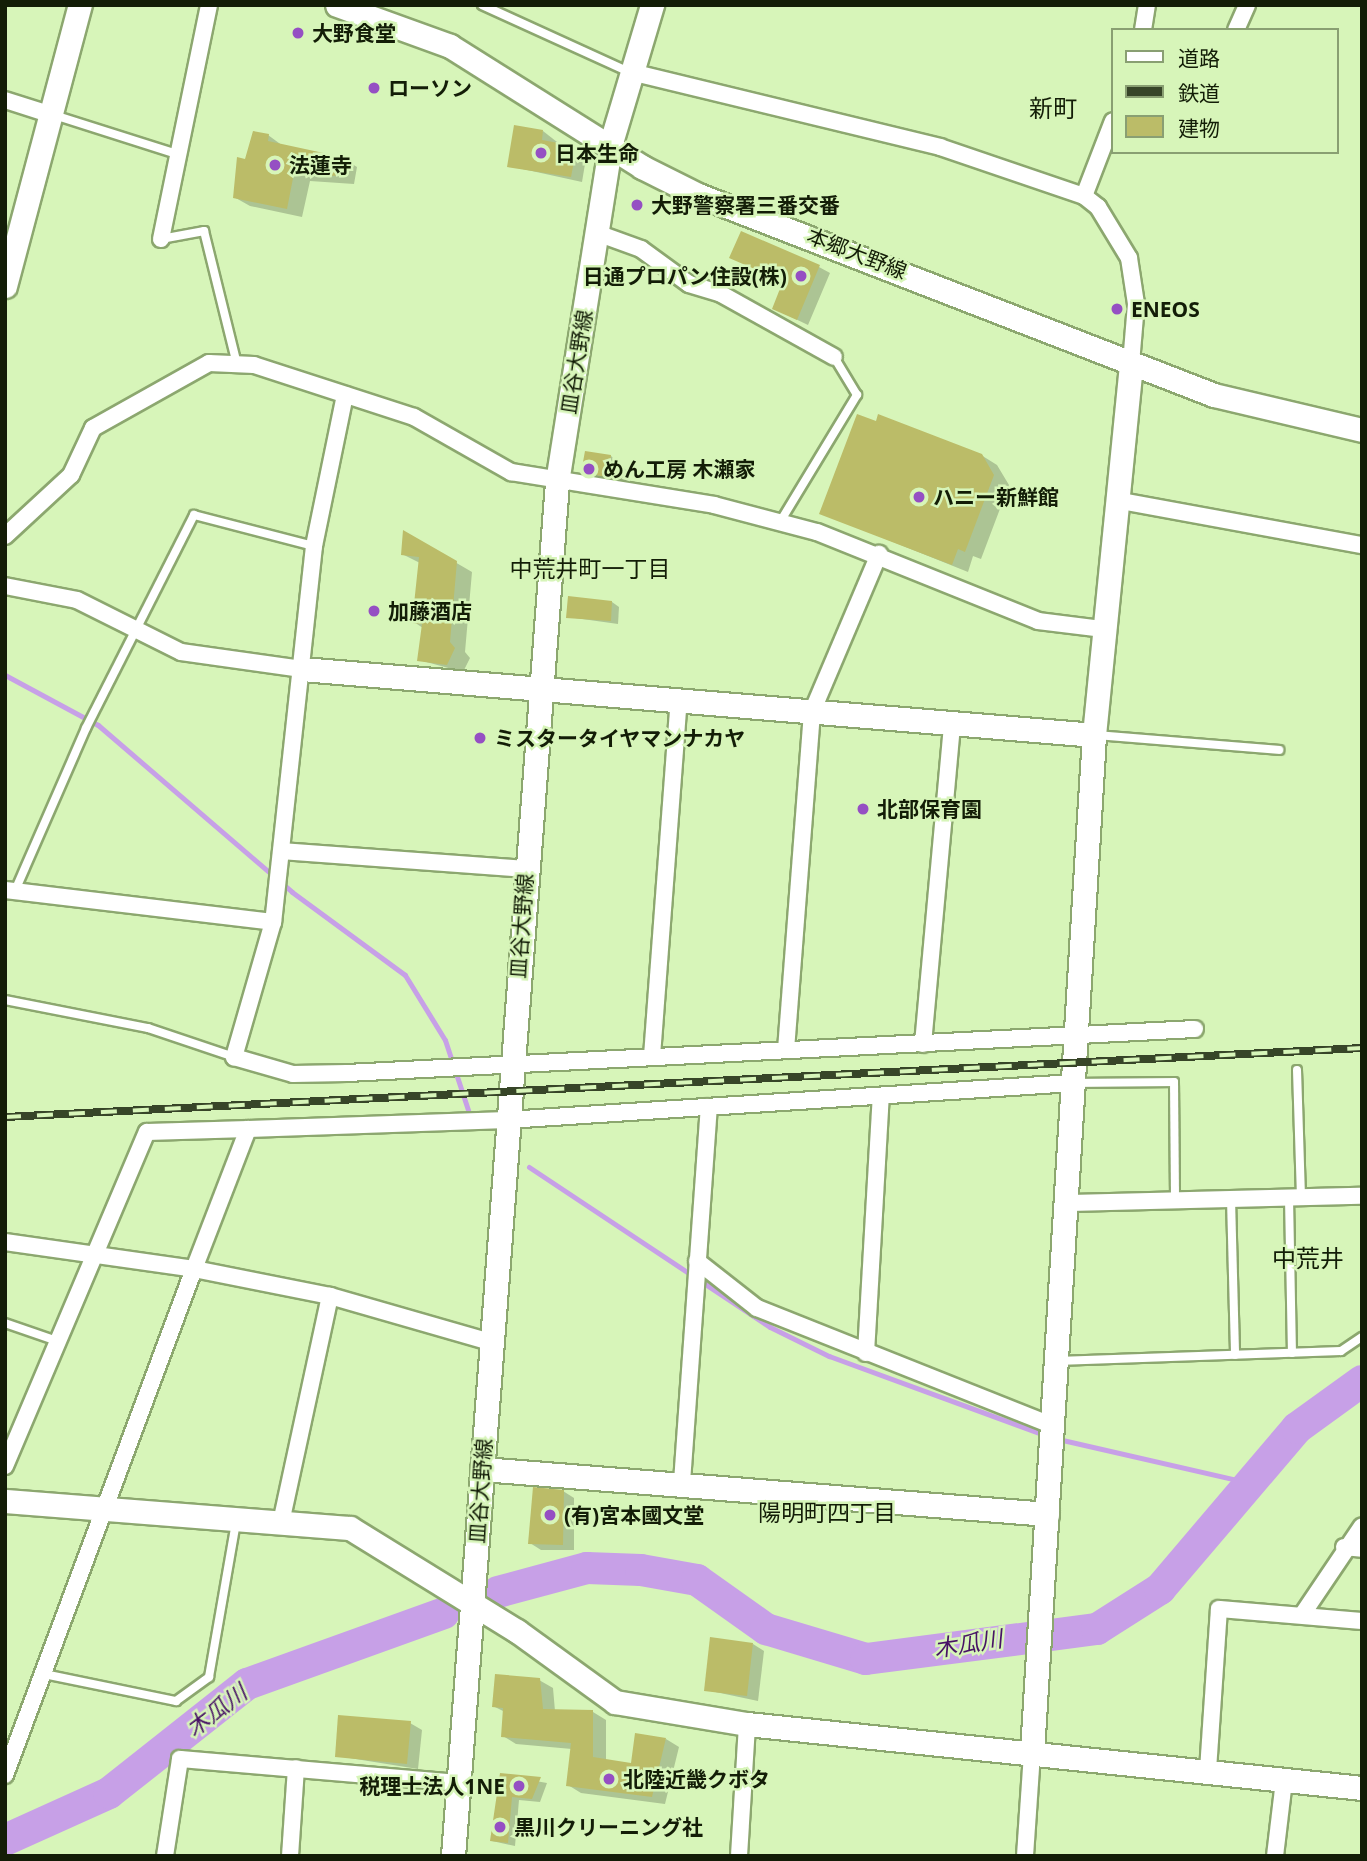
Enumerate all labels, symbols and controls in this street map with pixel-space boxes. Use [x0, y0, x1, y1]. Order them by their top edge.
place label: 大野食堂 [312, 20, 396, 46]
marker: 大野食堂 [290, 25, 306, 41]
legend [1112, 28, 1339, 154]
text: 道路 [1178, 44, 1220, 72]
place label: ローソン [388, 75, 472, 101]
text: 鉄道 [1178, 79, 1220, 107]
marker: ローソン [366, 80, 382, 96]
district label: 新町 [1029, 94, 1077, 122]
text: 建物 [1178, 114, 1220, 142]
place label: 日本生命 [555, 140, 639, 166]
marker: 日本生命 [533, 145, 549, 161]
place label: 法蓮寺 [289, 152, 352, 178]
marker: 法蓮寺 [267, 157, 283, 173]
place label: 大野警察署三番交番 [651, 192, 840, 218]
marker: 大野警察署三番交番 [629, 197, 645, 213]
street label: 本郷大野線 [803, 222, 911, 284]
place label: 日通プロパン住設(株) [584, 263, 787, 289]
marker: 日通プロパン住設(株) [793, 268, 809, 284]
place label: ENEOS [1131, 296, 1200, 322]
marker: ENEOS [1109, 301, 1125, 317]
street label: 皿谷大野線 [555, 308, 597, 416]
place label: めん工房 木瀬家 [603, 456, 755, 482]
marker: めん工房 木瀬家 [581, 461, 597, 477]
place label: ハニー新鮮館 [933, 484, 1059, 510]
marker: ハニー新鮮館 [911, 489, 927, 505]
district label: 中荒井町一丁目 [510, 554, 670, 582]
place label: 加藤酒店 [388, 598, 472, 624]
marker: 加藤酒店 [366, 603, 382, 619]
place label: ミスタータイヤマンナカヤ [494, 725, 746, 751]
marker: ミスタータイヤマンナカヤ [472, 730, 488, 746]
place label: 北部保育園 [877, 796, 982, 822]
marker: 北部保育園 [855, 801, 871, 817]
street label: 皿谷大野線 [505, 873, 537, 979]
district label: 中荒井 [1272, 1244, 1344, 1272]
street label: 皿谷大野線 [464, 1438, 496, 1544]
district label: 陽明町四丁目 [758, 1498, 896, 1526]
place label: (有)宮本國文堂 [564, 1502, 704, 1528]
marker: (有)宮本國文堂 [542, 1507, 558, 1523]
water label: 木瓜川 [932, 1624, 1004, 1662]
water label: 木瓜川 [180, 1678, 252, 1742]
place label: 北陸近畿クボタ [623, 1766, 770, 1792]
marker: 北陸近畿クボタ [601, 1771, 617, 1787]
place label: 税理士法人1NE [359, 1773, 505, 1799]
marker: 税理士法人1NE [511, 1778, 527, 1794]
place label: 黒川クリーニング社 [514, 1814, 703, 1840]
marker: 黒川クリーニング社 [492, 1819, 508, 1835]

